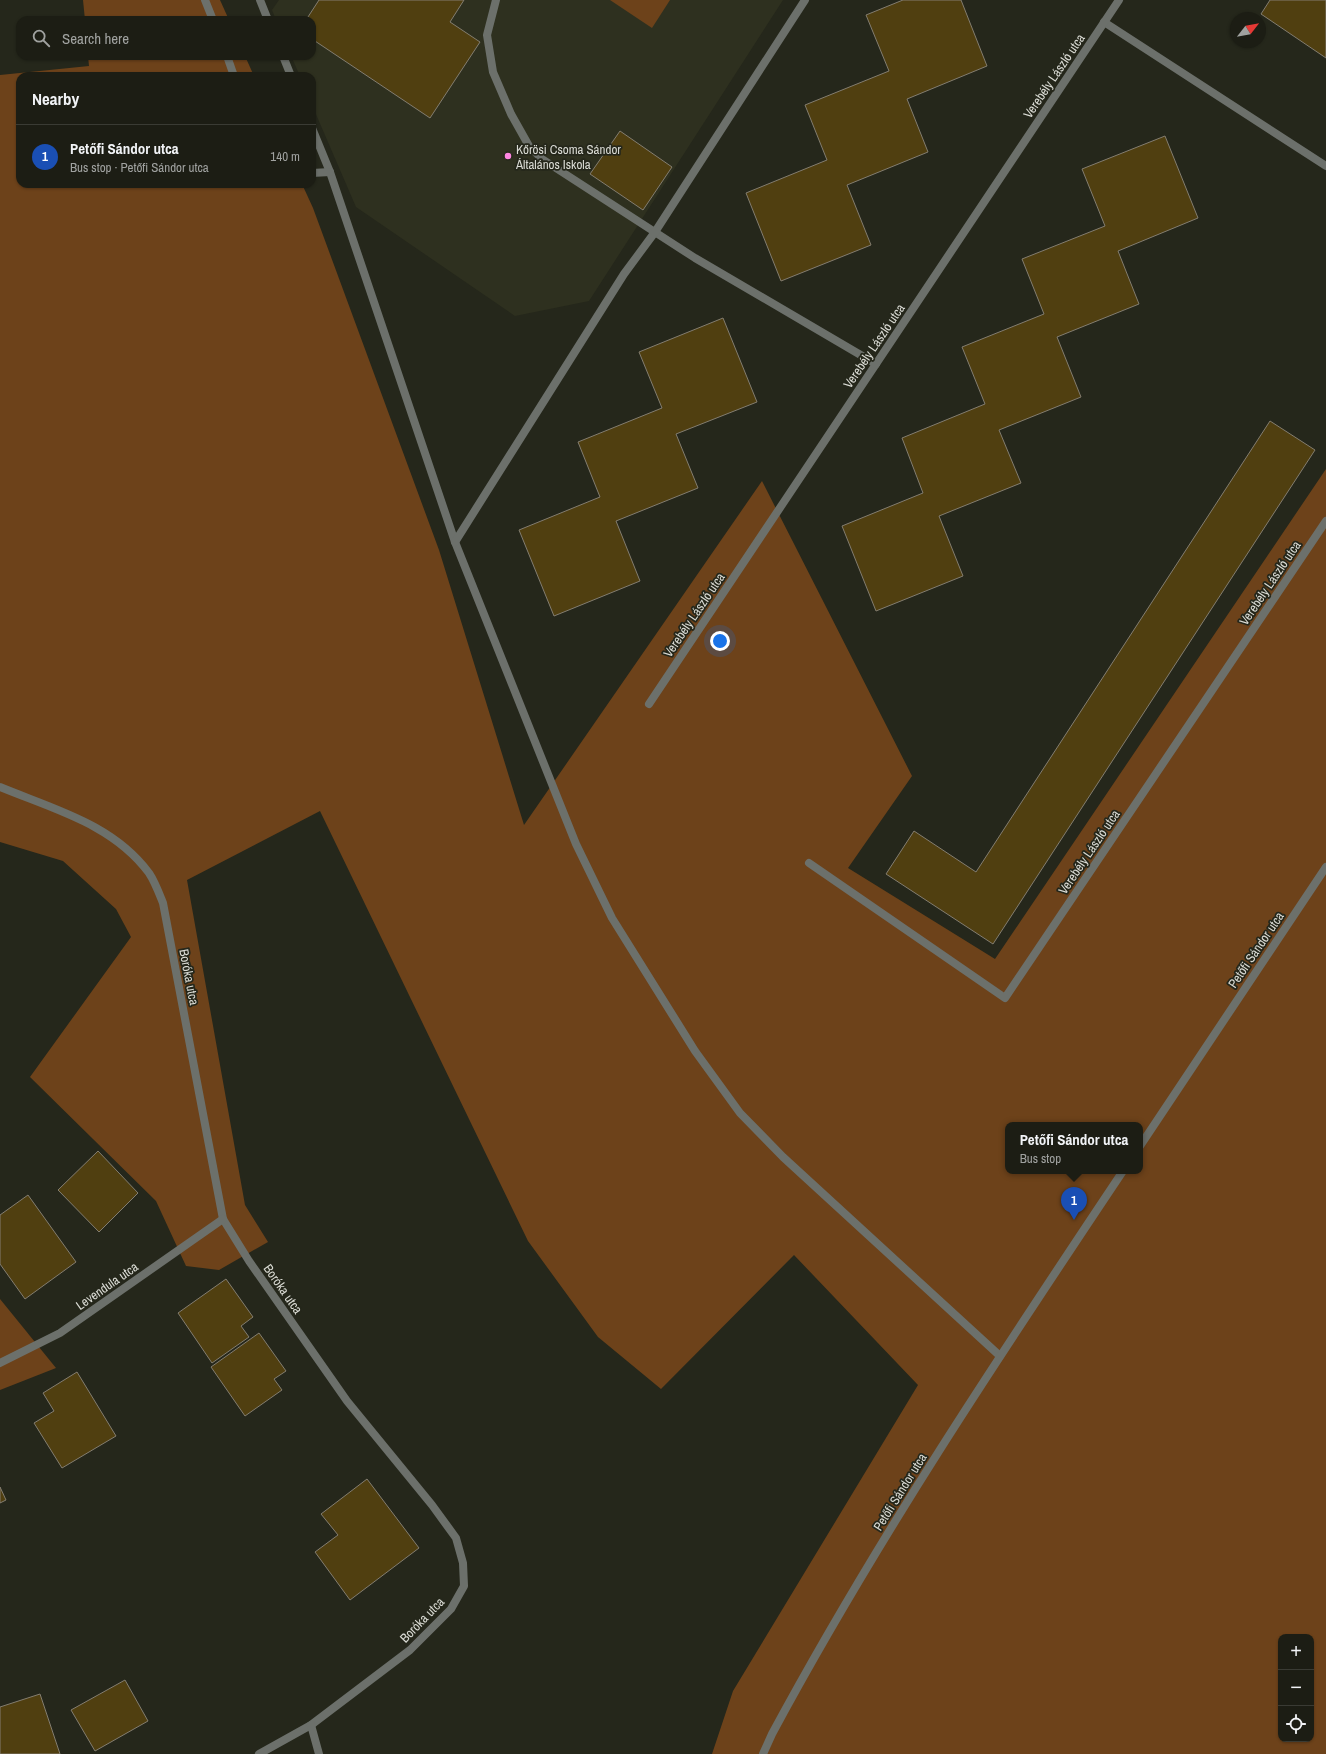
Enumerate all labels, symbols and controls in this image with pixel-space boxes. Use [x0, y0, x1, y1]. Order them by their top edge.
north arrow [1230, 12, 1266, 48]
search box [16, 16, 316, 60]
icon: search [30, 27, 52, 49]
text: Search here [62, 28, 129, 49]
street label: Verebély László utca [1019, 30, 1089, 122]
text: Nearby [32, 87, 79, 110]
text: Petőfi Sándor utca [70, 138, 179, 159]
place label: Kőrösi Csoma Sándor Általános Iskola [515, 141, 621, 173]
text: 1 [42, 148, 48, 165]
text: 140 m [270, 148, 300, 165]
marker: Kőrösi Csoma Sándor Általános Iskola [503, 151, 513, 161]
text: Bus stop · Petőfi Sándor utca [70, 159, 209, 176]
street label: Verebély László utca [839, 300, 909, 392]
street label: Verebély László utca [1235, 537, 1305, 629]
street label: Verebély László utca [659, 569, 729, 661]
your location [710, 631, 730, 651]
street label: Verebély László utca [1054, 806, 1124, 898]
street label: Petőfi Sándor utca [1224, 909, 1288, 991]
street label: Boróka utca [175, 947, 203, 1007]
popup [1005, 1122, 1143, 1174]
text: Petőfi Sándor utca [1020, 1129, 1128, 1150]
text: Bus stop [1020, 1150, 1061, 1167]
pin: 1 [1061, 1187, 1087, 1220]
street label: Levendula utca [73, 1258, 142, 1314]
street label: Boróka utca [260, 1261, 306, 1317]
street label: Petőfi Sándor utca [869, 1450, 931, 1534]
street label: Boróka utca [396, 1594, 448, 1646]
map controls [1278, 1634, 1314, 1742]
button: + [1278, 1634, 1314, 1670]
button: − [1278, 1670, 1314, 1706]
button: locate [1278, 1706, 1314, 1742]

